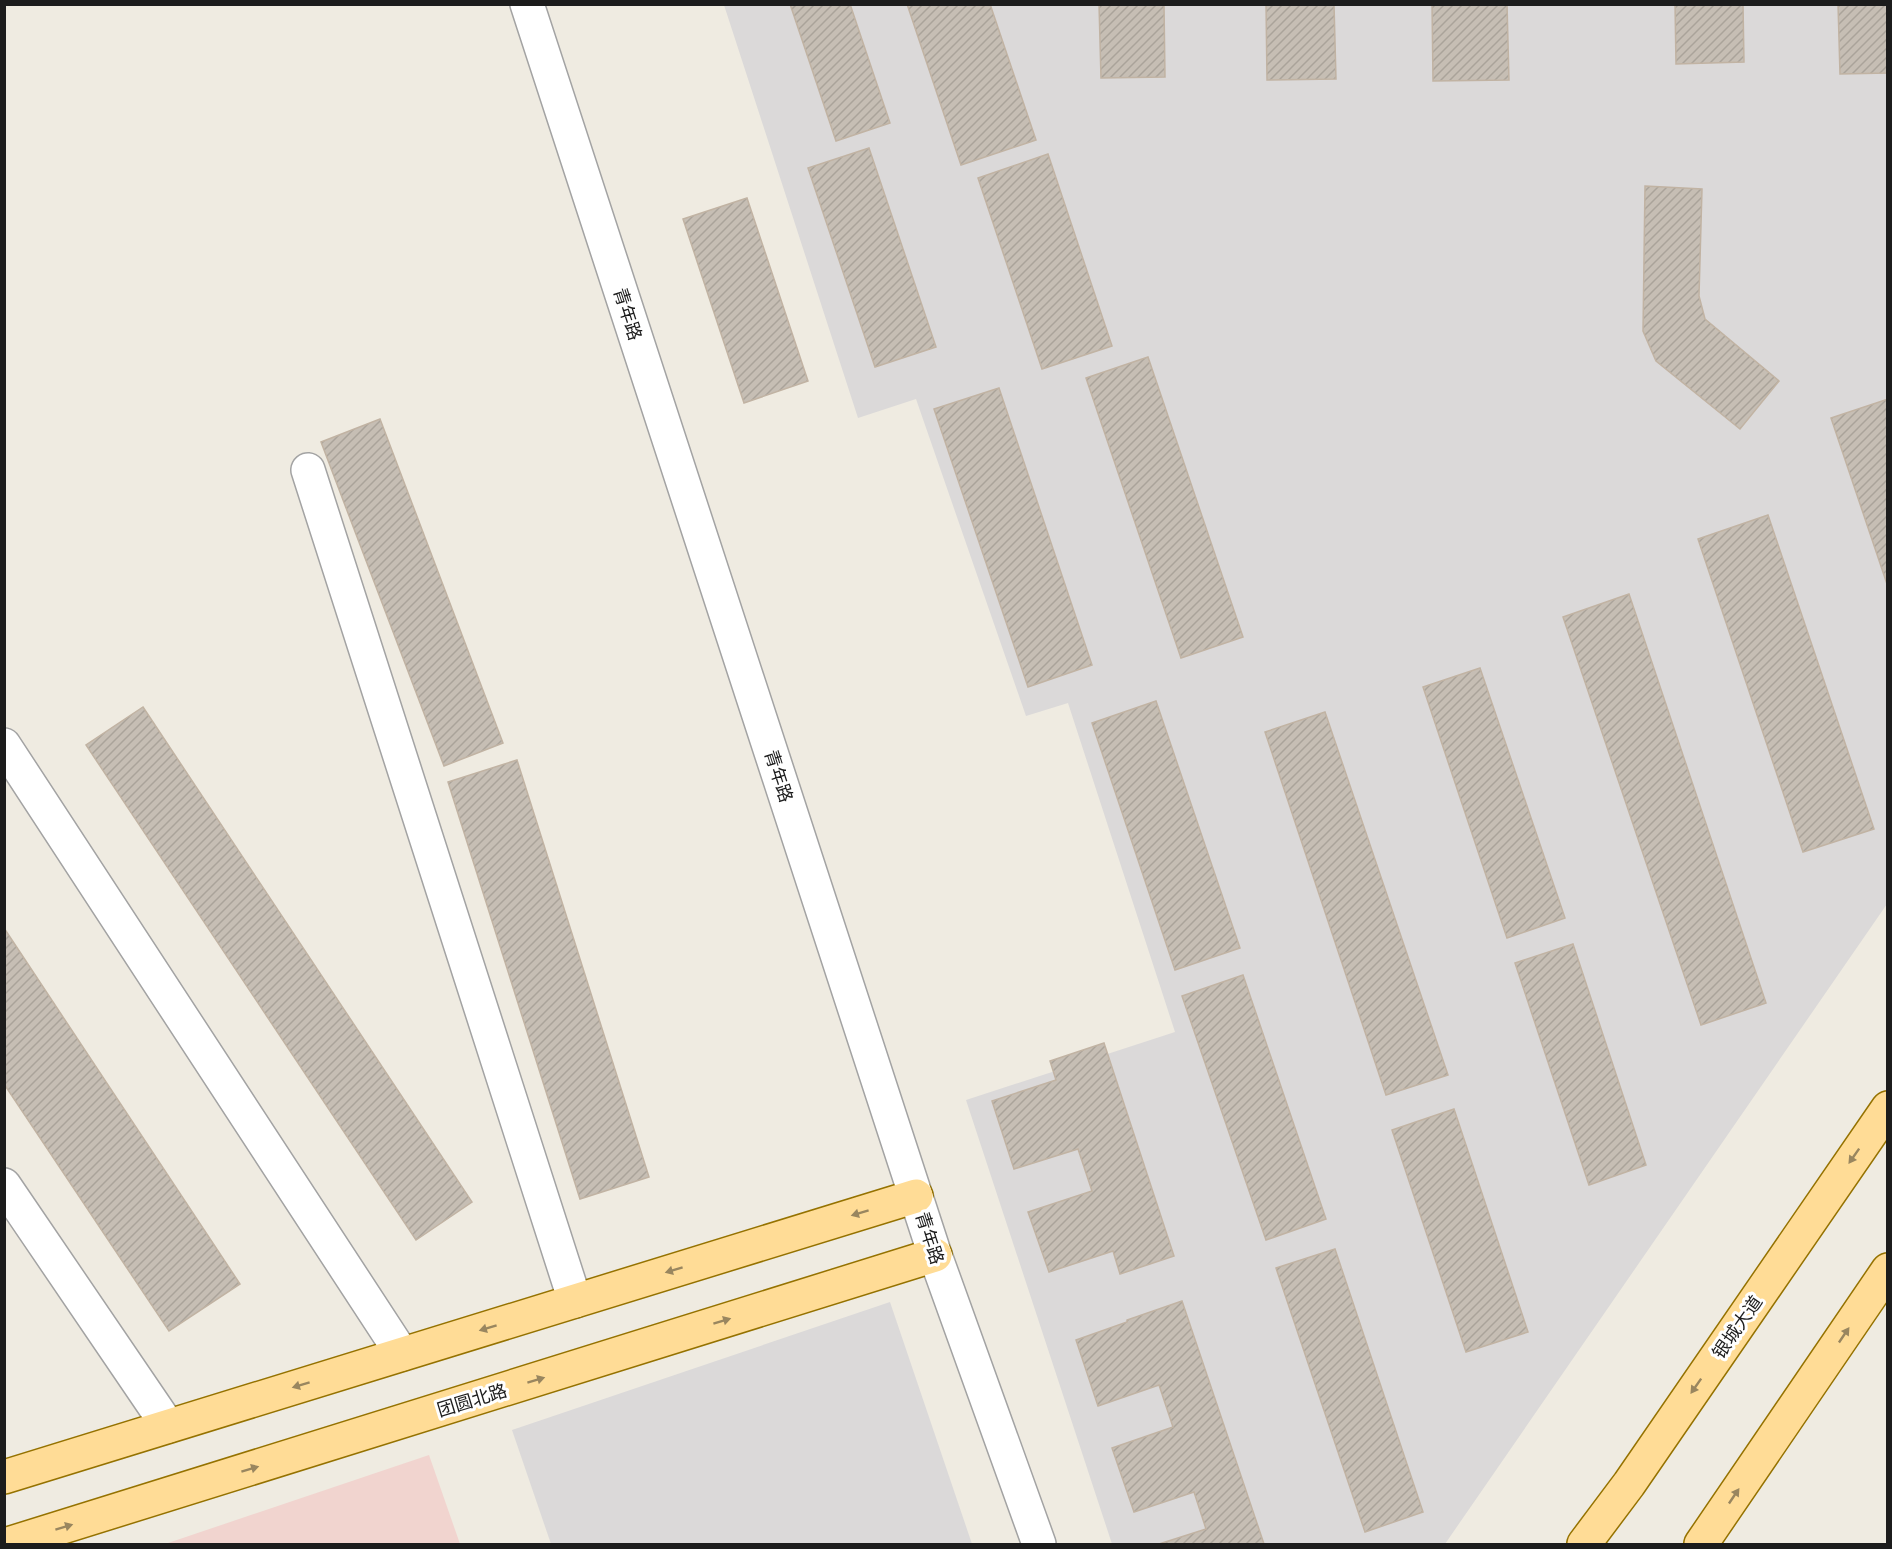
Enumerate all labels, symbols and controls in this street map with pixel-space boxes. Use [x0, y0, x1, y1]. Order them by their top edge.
street label: 青年路 [610, 285, 646, 343]
street label: 青年路 [761, 747, 797, 805]
one-way arrow [1848, 1147, 1860, 1163]
one-way arrow [851, 1209, 869, 1218]
street label: 青年路 [912, 1209, 948, 1267]
one-way arrow [665, 1266, 683, 1275]
street label: 银城大道 [1708, 1291, 1766, 1363]
one-way arrow [713, 1316, 731, 1326]
one-way arrow [479, 1324, 497, 1333]
one-way arrow [1838, 1327, 1850, 1343]
one-way arrow [527, 1374, 545, 1384]
one-way arrow [1690, 1377, 1702, 1393]
street label: 团圆北路 [435, 1379, 509, 1421]
one-way arrow [292, 1381, 310, 1390]
one-way arrow [241, 1464, 259, 1473]
one-way arrow [1728, 1489, 1740, 1505]
one-way arrow [55, 1522, 73, 1531]

